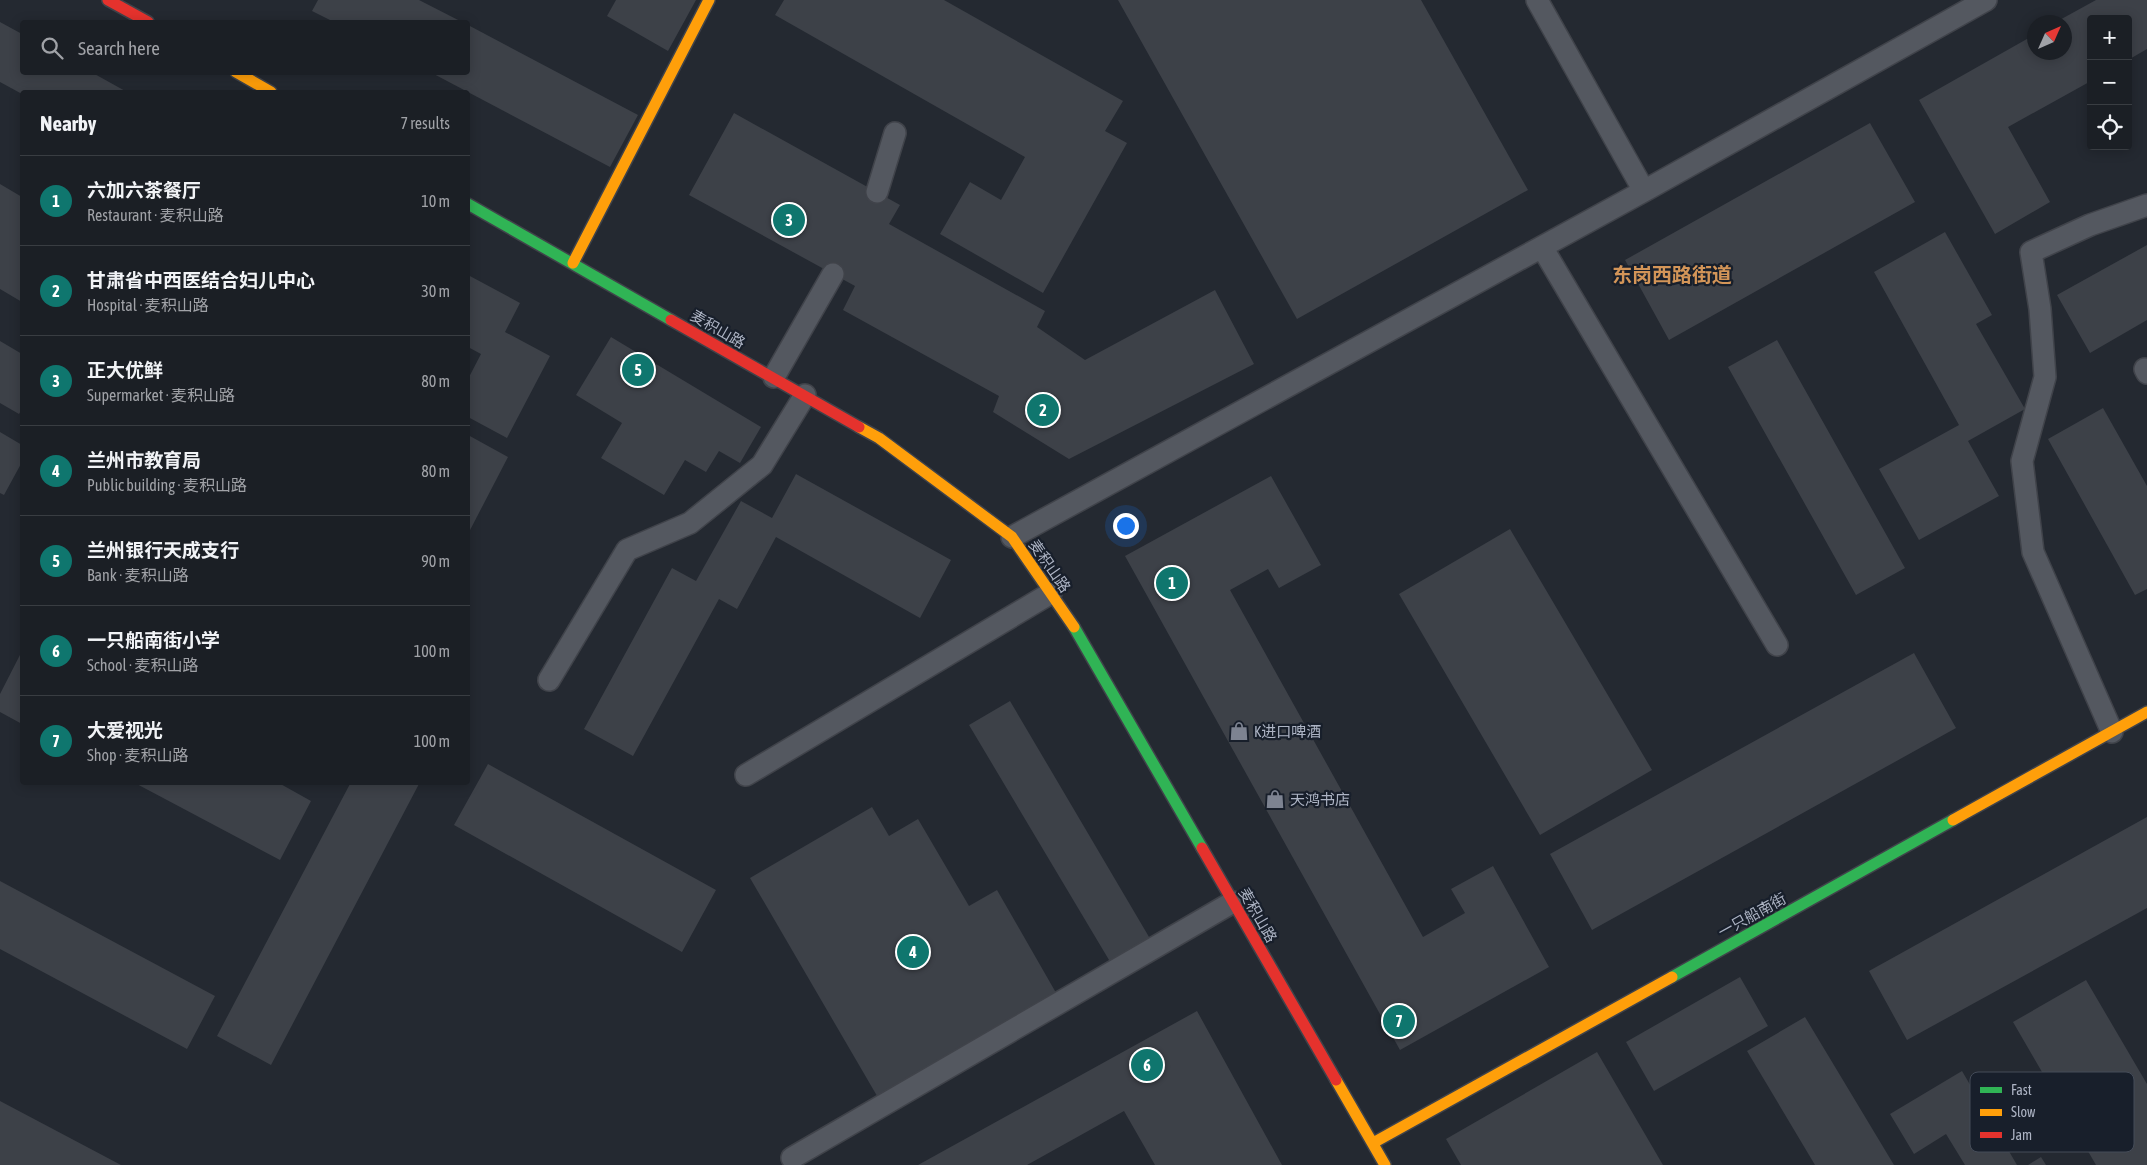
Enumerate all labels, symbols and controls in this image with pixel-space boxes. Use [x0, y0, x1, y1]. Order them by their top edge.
north arrow [2027, 15, 2072, 60]
map controls [2087, 15, 2132, 150]
button: + [2087, 15, 2132, 60]
search box [20, 20, 470, 75]
icon: search [38, 34, 66, 62]
text: Search here [78, 37, 160, 59]
button: − [2087, 60, 2132, 105]
button: locate [2087, 105, 2132, 150]
text: Nearby [40, 111, 96, 135]
text: 7 results [400, 114, 450, 132]
text: 六加六茶餐厅 [87, 179, 201, 201]
text: 1 [52, 192, 60, 210]
text: 10 m [421, 192, 450, 210]
pin: 3 [773, 201, 805, 239]
text: Restaurant · 麦积山路 [87, 206, 224, 224]
district label: 东岗西路街道 [1612, 263, 1732, 286]
text: 甘肃省中西医结合妇儿中心 [87, 269, 315, 291]
text: 2 [52, 282, 60, 300]
text: 30 m [421, 282, 450, 300]
text: Hospital · 麦积山路 [87, 296, 209, 314]
street label: 麦积山路 [688, 307, 748, 351]
pin: 5 [622, 351, 654, 389]
text: 正大优鲜 [87, 359, 163, 381]
text: 3 [52, 372, 60, 390]
text: 80 m [421, 372, 450, 390]
text: Supermarket · 麦积山路 [87, 386, 235, 404]
pin: 2 [1027, 391, 1059, 429]
text: 兰州市教育局 [87, 449, 201, 471]
text: 4 [52, 462, 60, 480]
text: 80 m [421, 462, 450, 480]
text: Public building · 麦积山路 [87, 476, 247, 494]
your location [1113, 513, 1139, 539]
street label: 麦积山路 [1026, 537, 1074, 595]
text: 兰州银行天成支行 [87, 539, 239, 561]
text: 5 [52, 552, 60, 570]
text: 90 m [421, 552, 450, 570]
pin: 1 [1156, 564, 1188, 602]
text: Bank · 麦积山路 [87, 566, 189, 584]
text: 一只船南街小学 [87, 629, 220, 651]
text: 6 [52, 642, 60, 660]
text: 100 m [414, 642, 450, 660]
text: School · 麦积山路 [87, 656, 199, 674]
text: 大爱视光 [87, 719, 163, 741]
shop icon: K进口啤酒 [1228, 720, 1250, 742]
place label: K进口啤酒 [1254, 723, 1321, 740]
text: 7 [52, 732, 60, 750]
text: 100 m [414, 732, 450, 750]
text: Shop · 麦积山路 [87, 746, 188, 764]
shop icon: 天鸿书店 [1264, 788, 1286, 810]
place label: 天鸿书店 [1290, 791, 1350, 808]
street label: 麦积山路 [1236, 885, 1280, 945]
street label: 一只船南街 [1715, 889, 1789, 941]
pin: 4 [897, 933, 929, 971]
pin: 7 [1383, 1002, 1415, 1040]
pin: 6 [1131, 1046, 1163, 1084]
legend [1970, 1072, 2134, 1152]
text: Fast [2011, 1082, 2032, 1098]
text: Slow [2011, 1104, 2036, 1120]
text: Jam [2011, 1127, 2032, 1143]

